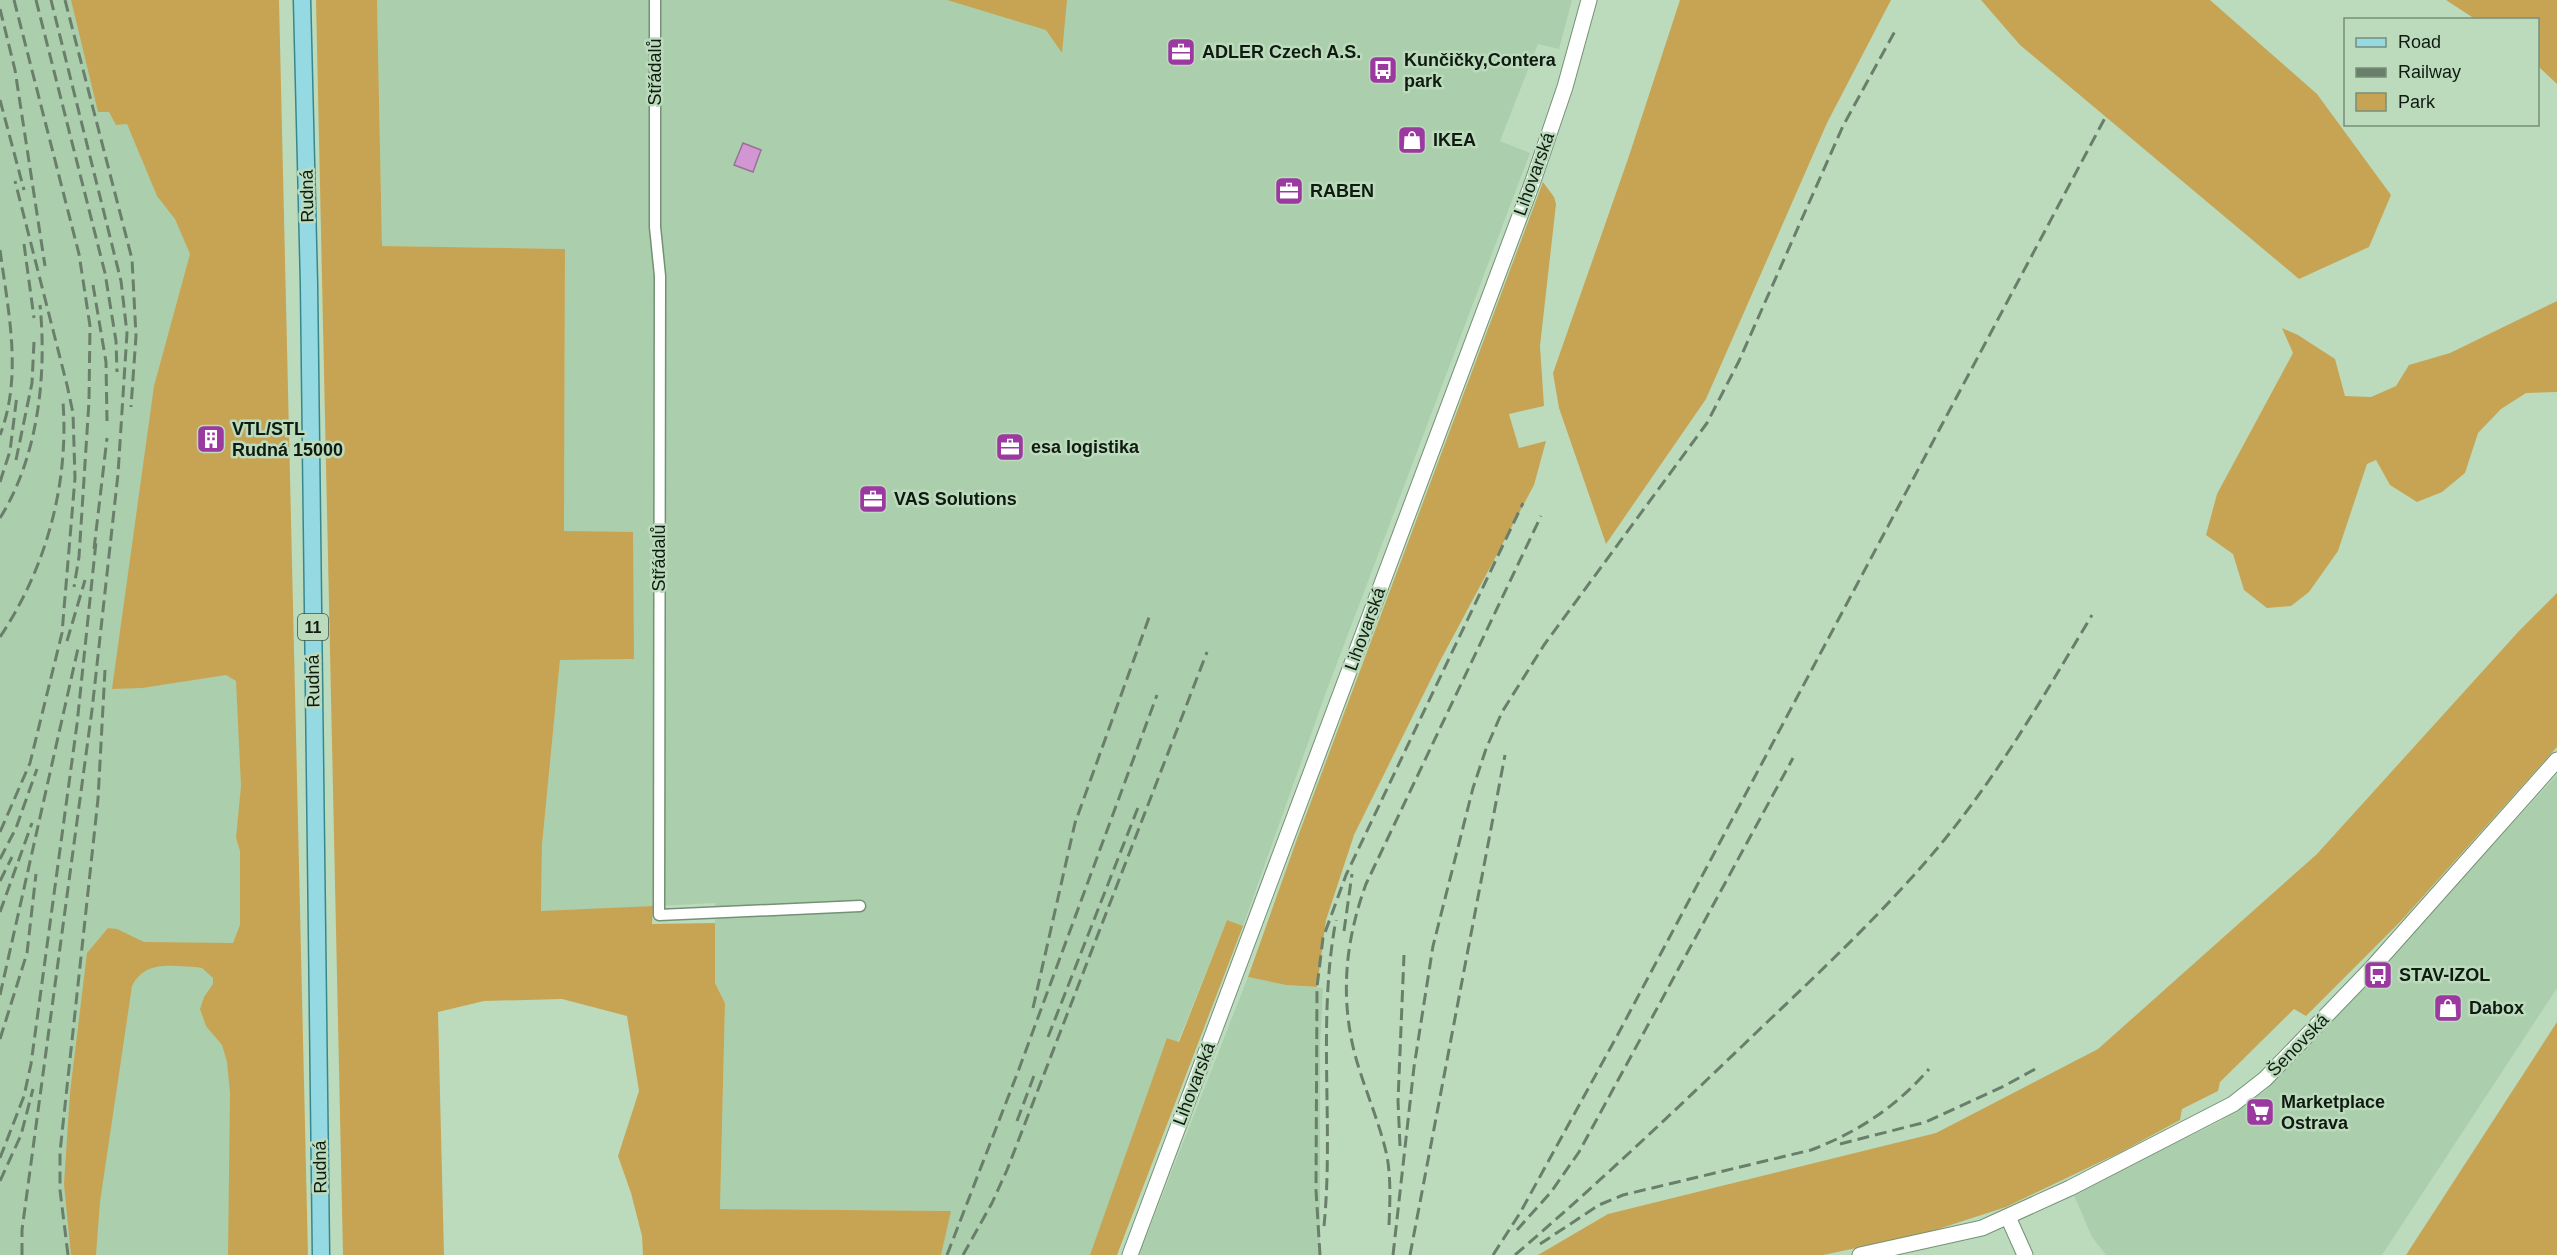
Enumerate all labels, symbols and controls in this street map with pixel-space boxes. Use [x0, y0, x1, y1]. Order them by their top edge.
legend [2344, 18, 2539, 126]
text: Road [2398, 32, 2441, 52]
office icon: ADLER Czech A.S. [1165, 36, 1197, 68]
street label: Střádalů [645, 38, 665, 106]
place label: ADLER Czech A.S. [1202, 42, 1361, 62]
place label: Kunčičky,Contera park [1404, 50, 1557, 91]
bus stop icon: Kunčičky,Contera park [1367, 54, 1399, 86]
text: Railway [2398, 62, 2461, 82]
text: Park [2398, 92, 2436, 112]
shop icon: IKEA [1396, 124, 1428, 156]
street label: Lihovarská [1510, 129, 1559, 218]
place label: IKEA [1433, 130, 1476, 150]
street label: Rudná [297, 168, 317, 223]
office icon: RABEN [1273, 175, 1305, 207]
place label: RABEN [1310, 181, 1374, 201]
place label: VTL/STL Rudná 15000 [232, 419, 343, 460]
building icon: VTL/STL Rudná 15000 [195, 423, 227, 455]
office icon: esa logistika [994, 431, 1026, 463]
place label: esa logistika [1031, 437, 1140, 457]
office icon: VAS Solutions [857, 483, 889, 515]
place label: VAS Solutions [894, 489, 1017, 509]
street label: Střádalů [649, 524, 669, 592]
street label: Lihovarská [1341, 584, 1390, 673]
road number: 11 [298, 614, 328, 640]
street label: Rudná [303, 653, 323, 708]
bus stop icon: STAV-IZOL [2362, 959, 2394, 991]
place label: STAV-IZOL [2399, 965, 2490, 985]
shop icon: Dabox [2432, 992, 2464, 1024]
place label: Dabox [2469, 998, 2524, 1018]
street label: Šenovská [2263, 1008, 2333, 1080]
street label: Lihovarská [1169, 1039, 1219, 1128]
place label: Marketplace Ostrava [2281, 1092, 2385, 1133]
supermarket icon: Marketplace Ostrava [2244, 1096, 2276, 1128]
street label: Rudná [310, 1139, 330, 1194]

